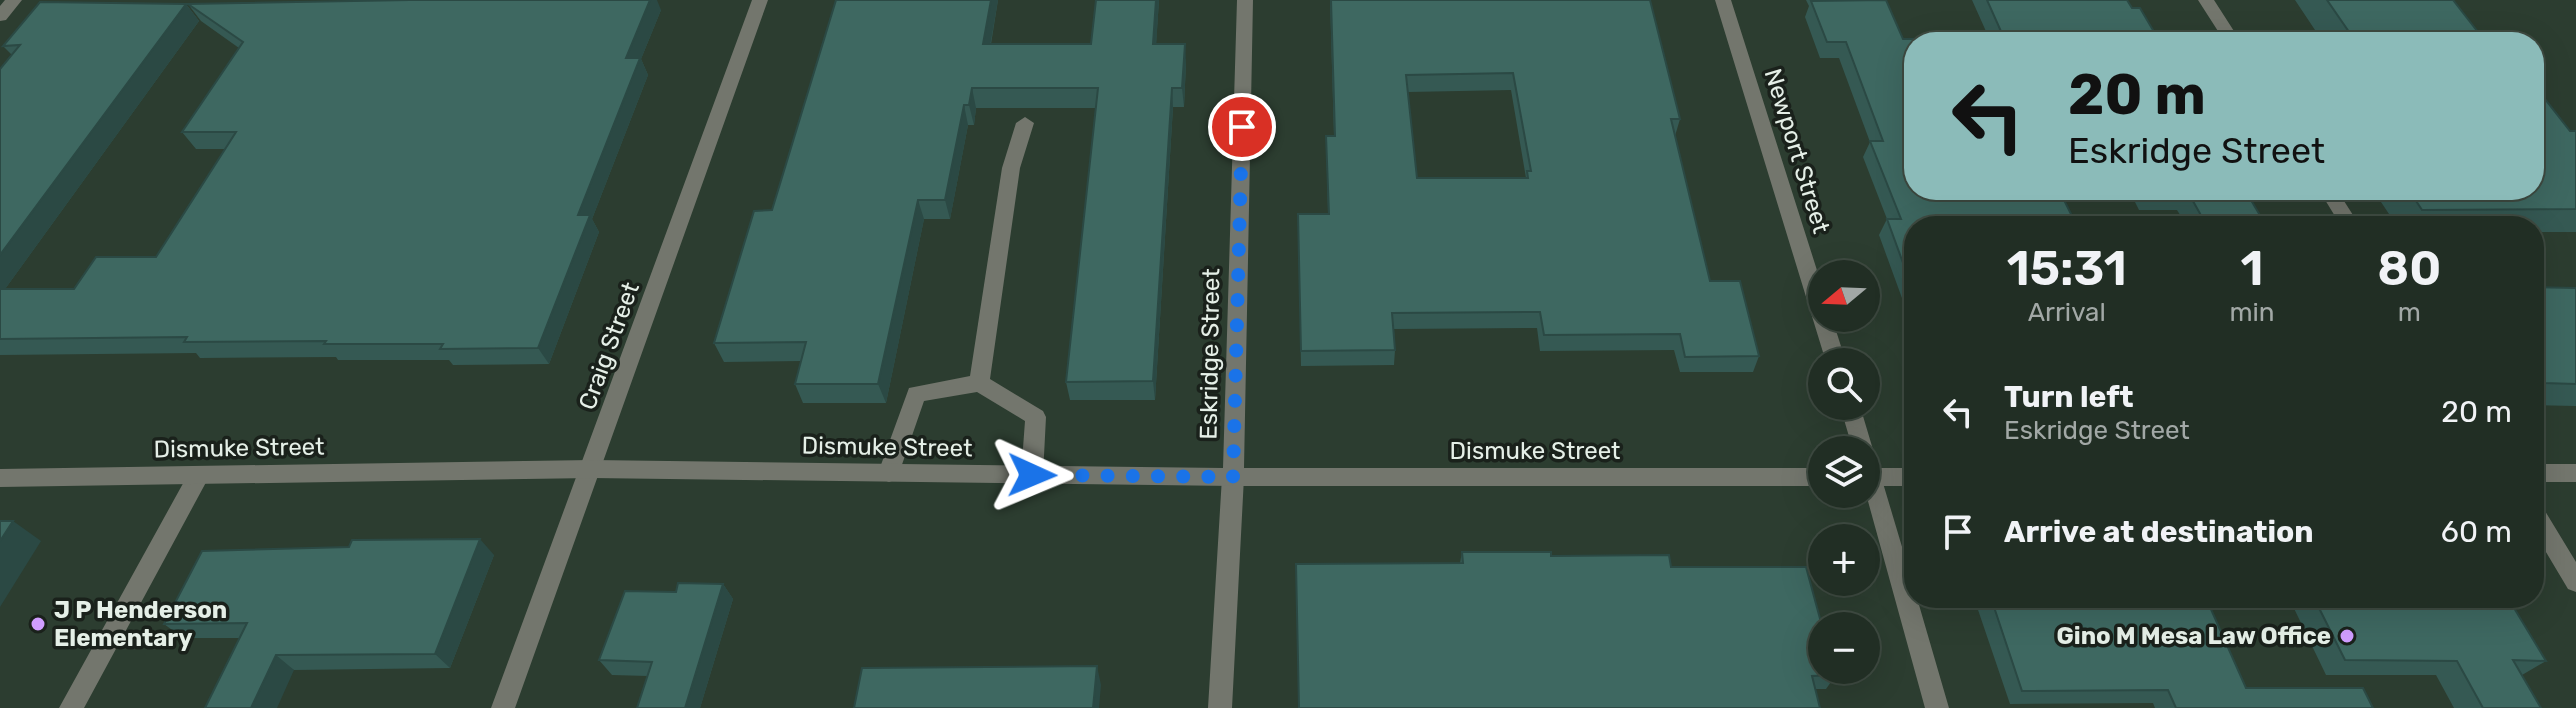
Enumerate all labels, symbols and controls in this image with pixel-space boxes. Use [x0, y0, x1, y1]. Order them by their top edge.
text: 20 m [2068, 62, 2206, 128]
icon: left [1936, 64, 2040, 168]
street label: Newport Street [1759, 65, 1835, 237]
pin [1208, 93, 1276, 161]
icon: arrive [1220, 105, 1264, 149]
text: Eskridge Street [2068, 129, 2325, 172]
text: 15:31 [2007, 240, 2127, 297]
text: 1 [2241, 240, 2264, 297]
text: 80 [2377, 240, 2441, 297]
north arrow [1808, 260, 1880, 332]
map controls [1808, 260, 1880, 684]
street label: Eskridge Street [1195, 268, 1225, 440]
street label: Craig Street [573, 278, 645, 414]
text: Arrival [2028, 297, 2106, 328]
text: min [2229, 297, 2275, 328]
text: m [2398, 297, 2421, 328]
button: search [1808, 348, 1880, 420]
text: Turn left [2004, 379, 2134, 415]
icon: left [1936, 390, 1980, 434]
text: 20 m [2441, 394, 2512, 430]
text: Eskridge Street [2004, 415, 2190, 446]
street label: Dismuke Street [801, 432, 973, 462]
street label: Dismuke Street [153, 433, 325, 463]
position arrow [990, 433, 1074, 517]
button: layers [1808, 436, 1880, 508]
street label: Dismuke Street [1450, 437, 1620, 465]
icon: arrive [1936, 510, 1980, 554]
text: Arrive at destination [2004, 514, 2314, 550]
text: 60 m [2441, 514, 2512, 550]
button: + [1808, 524, 1880, 596]
place label: J P Henderson Elementary [54, 596, 227, 652]
button: − [1808, 612, 1880, 684]
marker: J P Henderson Elementary [29, 615, 47, 633]
place label: Gino M Mesa Law Office [2057, 622, 2331, 650]
marker: Gino M Mesa Law Office [2338, 627, 2356, 645]

